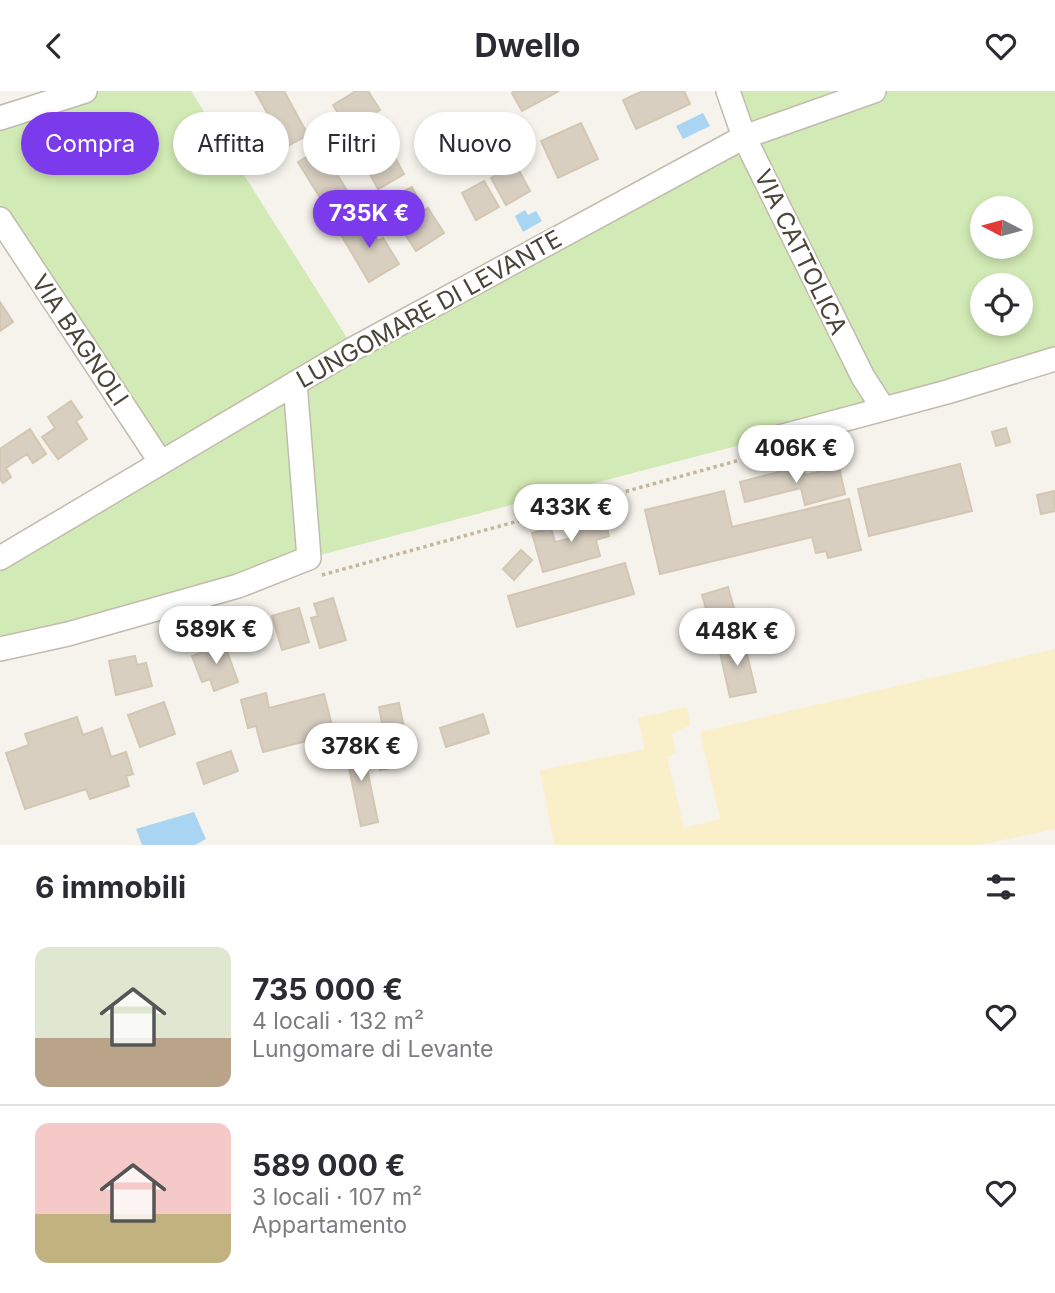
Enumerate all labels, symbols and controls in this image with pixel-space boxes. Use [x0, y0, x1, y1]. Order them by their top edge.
text: Dwello [475, 26, 580, 65]
icon: back [35, 27, 73, 65]
icon: heart [982, 27, 1020, 65]
chip: Compra [21, 112, 159, 175]
chip: Affitta [173, 112, 289, 175]
chip: Filtri [303, 112, 400, 175]
chip: Nuovo [414, 112, 536, 175]
street label: VIA CATTOLICA [748, 165, 854, 339]
pin: 735K € [312, 191, 426, 250]
north arrow [970, 196, 1032, 259]
map controls [970, 196, 1033, 336]
text: 735K € [329, 199, 409, 227]
street label: LUNGOMARE DI LEVANTE [291, 224, 567, 394]
street label: VIA BAGNOLI [25, 269, 135, 411]
button: locate [970, 273, 1033, 336]
pin: 406K € [739, 425, 853, 485]
text: 406K € [754, 434, 838, 462]
pin: 433K € [514, 484, 628, 544]
text: 433K € [530, 493, 612, 521]
pin: 589K € [159, 607, 273, 666]
pin: 448K € [680, 609, 794, 668]
text: 589K € [175, 615, 257, 643]
text: 448K € [695, 617, 779, 645]
pin: 378K € [304, 723, 418, 783]
text: 378K € [321, 732, 401, 760]
icon: filters [982, 868, 1020, 906]
text: 6 immobili [35, 869, 186, 905]
text: 735 000 € [252, 971, 403, 1007]
icon: home [91, 975, 175, 1059]
icon: heart [982, 998, 1020, 1036]
text: 4 locali · 132 m² [252, 1007, 424, 1035]
text: Lungomare di Levante [252, 1035, 493, 1063]
text: 589 000 € [252, 1147, 406, 1183]
icon: home [91, 1151, 175, 1235]
icon: heart [982, 1174, 1020, 1212]
text: 3 locali · 107 m² [252, 1183, 422, 1211]
text: Appartamento [252, 1211, 407, 1239]

